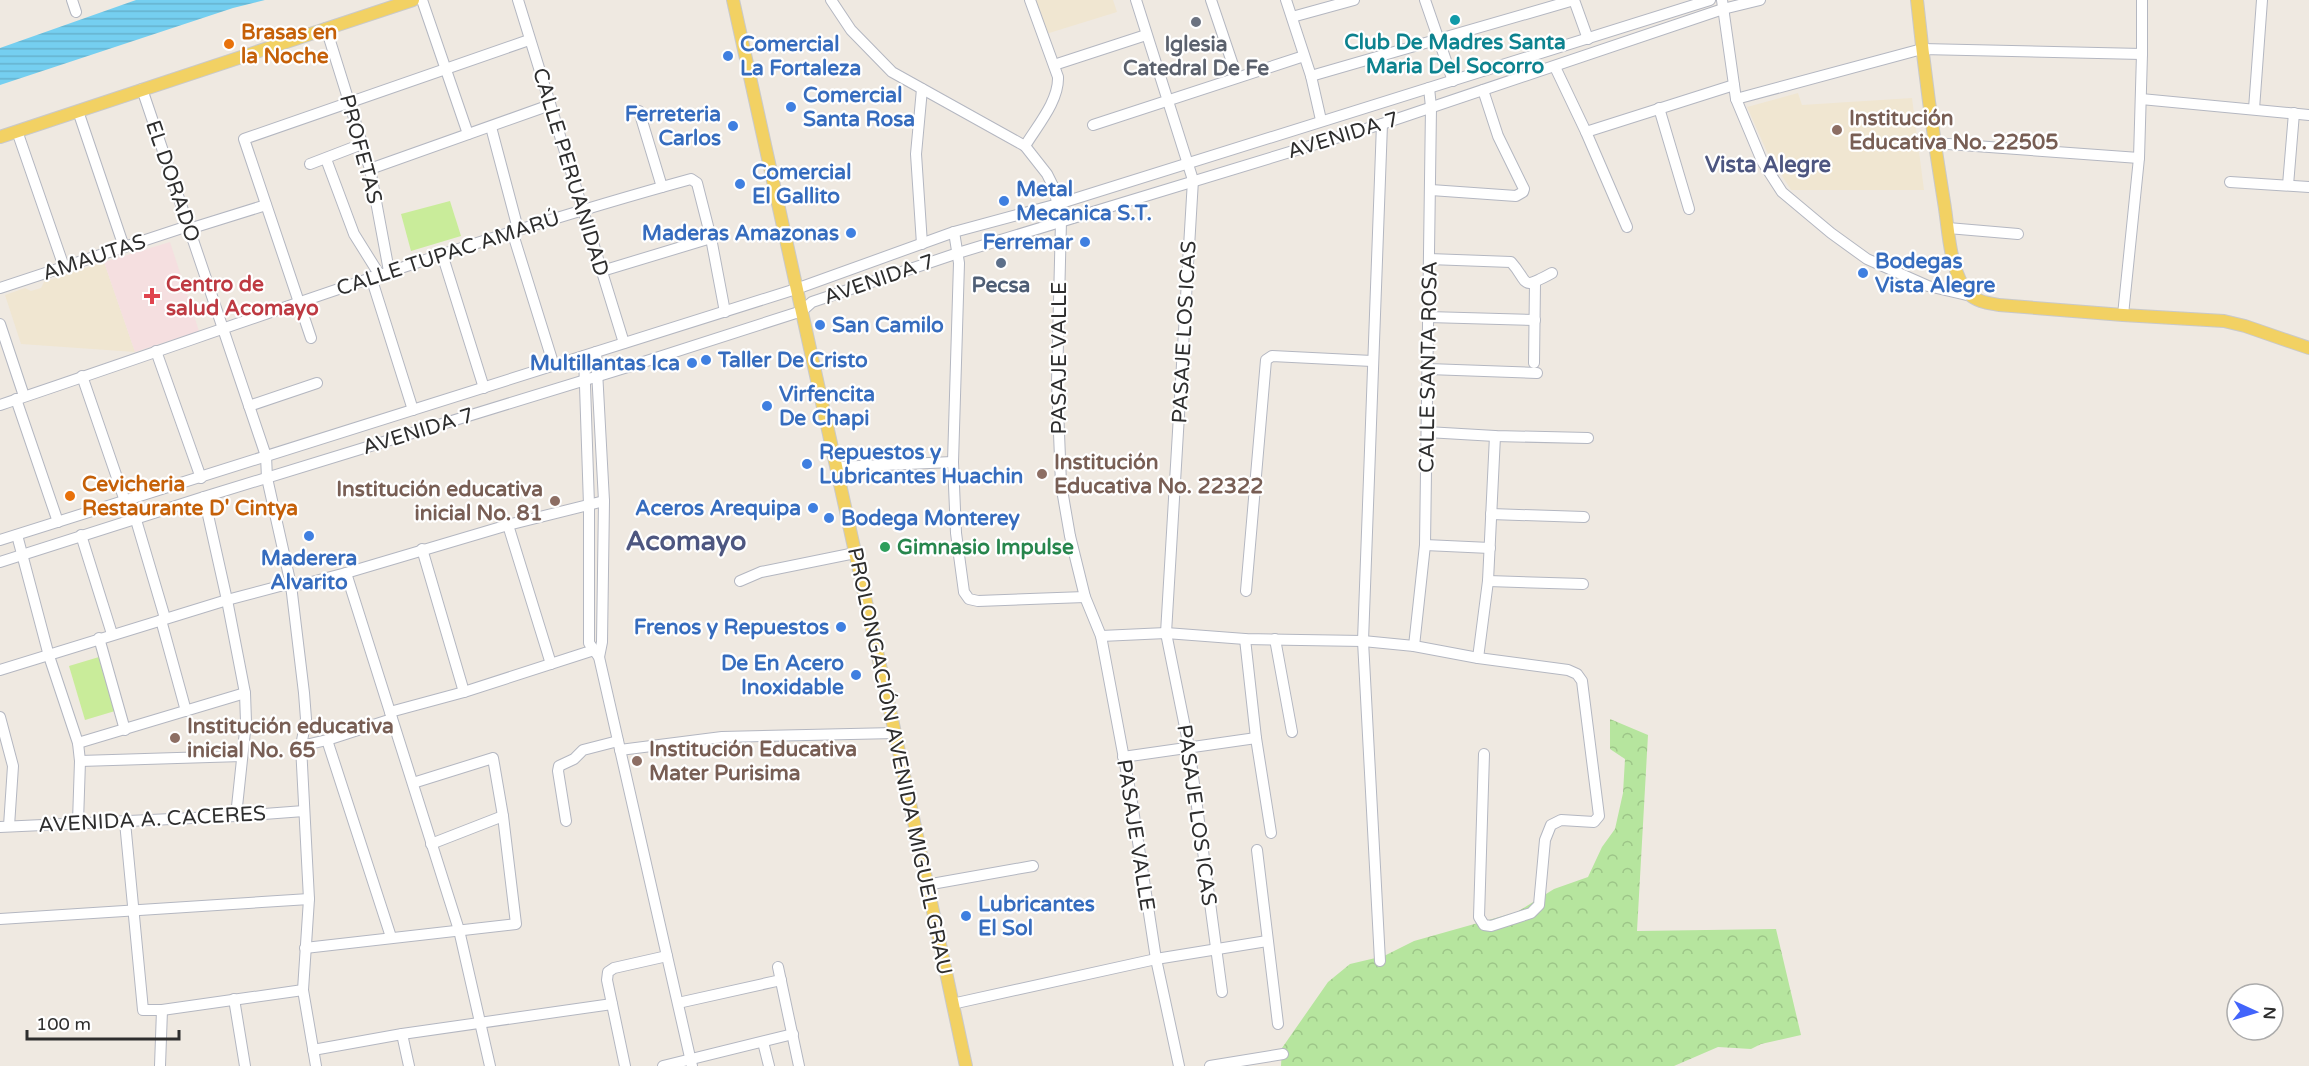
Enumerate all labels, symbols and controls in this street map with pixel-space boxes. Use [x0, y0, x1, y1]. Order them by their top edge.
marker: Club De Madres Santa Maria Del Socorro [1448, 13, 1462, 27]
marker: Iglesia Catedral De Fe [1189, 15, 1203, 29]
place label: Brasas en la Noche [241, 20, 337, 69]
place label: Club De Madres Santa Maria Del Socorro [1344, 30, 1566, 79]
place label: Comercial La Fortaleza [740, 32, 861, 81]
place label: Iglesia Catedral De Fe [1123, 32, 1269, 81]
marker: Brasas en la Noche [222, 37, 236, 51]
marker: Comercial La Fortaleza [721, 49, 735, 63]
street label: CALLE PERUANIDAD [527, 65, 614, 279]
place label: Comercial Santa Rosa [803, 83, 915, 132]
street label: PROFETAS [334, 92, 387, 207]
marker: Comercial Santa Rosa [784, 100, 798, 114]
place label: Ferreteria Carlos [625, 102, 721, 151]
place label: Institución Educativa No. 22505 [1849, 106, 2058, 155]
street label: AVENIDA 7 [1284, 107, 1402, 164]
street label: EL DORADO [140, 117, 205, 245]
marker: Ferreteria Carlos [726, 119, 740, 133]
marker: Institución Educativa No. 22505 [1830, 123, 1844, 137]
district label: Vista Alegre [1705, 152, 1831, 178]
place label: Comercial El Gallito [752, 160, 851, 209]
marker: Comercial El Gallito [733, 177, 747, 191]
place label: Metal Mecanica S.T. [1016, 177, 1152, 226]
marker: Metal Mecanica S.T. [997, 194, 1011, 208]
street label: CALLE TUPAC AMARÚ [333, 206, 563, 301]
place label: Maderas Amazonas [642, 221, 839, 246]
marker: Maderas Amazonas [844, 226, 858, 240]
street label: AMAUTAS [39, 229, 149, 286]
place label: Ferremar [982, 230, 1074, 255]
marker: Ferremar [1078, 235, 1092, 249]
street label: PASAJE LOS ICAS [1167, 240, 1202, 424]
street label: AVENIDA 7 [821, 249, 938, 310]
place label: Bodegas Vista Alegre [1875, 249, 1996, 298]
marker: Pecsa [994, 256, 1008, 270]
street label: CALLE SANTA ROSA [1414, 261, 1443, 473]
marker: Bodegas Vista Alegre [1856, 266, 1870, 280]
place label: Centro de salud Acomayo [166, 272, 319, 321]
place label: Pecsa [972, 273, 1030, 298]
street label: PASAJE VALLE [1047, 281, 1072, 435]
marker: Centro de salud Acomayo [143, 287, 161, 305]
place label: San Camilo [832, 313, 944, 338]
marker: San Camilo [813, 318, 827, 332]
place label: Taller De Cristo [717, 348, 868, 373]
place label: Multillantas Ica [530, 351, 680, 376]
marker: Taller De Cristo [699, 353, 713, 367]
marker: Multillantas Ica [685, 356, 699, 370]
place label: Virfencita De Chapi [779, 382, 875, 431]
marker: Virfencita De Chapi [760, 399, 774, 413]
street label: AVENIDA 7 [359, 403, 477, 460]
place label: Repuestos y Lubricantes Huachin [819, 440, 1023, 489]
place label: Institución Educativa No. 22322 [1054, 450, 1263, 499]
marker: Repuestos y Lubricantes Huachin [800, 457, 814, 471]
marker: Institución Educativa No. 22322 [1035, 467, 1049, 481]
place label: Cevicheria Restaurante D' Cintya [82, 472, 298, 521]
place label: Institución educativa inicial No. 81 [336, 477, 543, 526]
marker: Cevicheria Restaurante D' Cintya [63, 489, 77, 503]
marker: Institución educativa inicial No. 81 [548, 494, 562, 508]
place label: Aceros Arequipa [635, 496, 801, 521]
marker: Aceros Arequipa [806, 501, 820, 515]
place label: Bodega Monterey [841, 506, 1020, 531]
marker: Bodega Monterey [822, 511, 836, 525]
district label: Acomayo [626, 525, 746, 558]
marker: Maderera Alvarito [302, 529, 316, 543]
place label: Gimnasio Impulse [897, 535, 1074, 560]
marker: Gimnasio Impulse [878, 540, 892, 554]
street label: PROLONGACIÓN AVENIDA MIGUEL GRAU [842, 545, 957, 977]
place label: Maderera Alvarito [261, 546, 357, 595]
place label: Frenos y Repuestos [634, 615, 829, 640]
marker: Frenos y Repuestos [834, 620, 848, 634]
place label: De En Acero Inoxidable [721, 651, 844, 700]
marker: De En Acero Inoxidable [849, 668, 863, 682]
place label: Institución educativa inicial No. 65 [187, 714, 394, 763]
street label: PASAJE LOS ICAS [1171, 723, 1222, 907]
marker: Institución educativa inicial No. 65 [168, 731, 182, 745]
place label: Institución Educativa Mater Purisima [649, 737, 857, 786]
marker: Institución Educativa Mater Purisima [630, 754, 644, 768]
street label: PASAJE VALLE [1111, 758, 1160, 913]
street label: AVENIDA A. CACERES [38, 801, 267, 838]
place label: Lubricantes El Sol [978, 892, 1095, 941]
marker: Lubricantes El Sol [959, 909, 973, 923]
north arrow [2225, 982, 2285, 1042]
scale bar [27, 1003, 178, 1041]
text: N [2259, 1006, 2279, 1020]
text: 100 m [36, 1013, 91, 1035]

